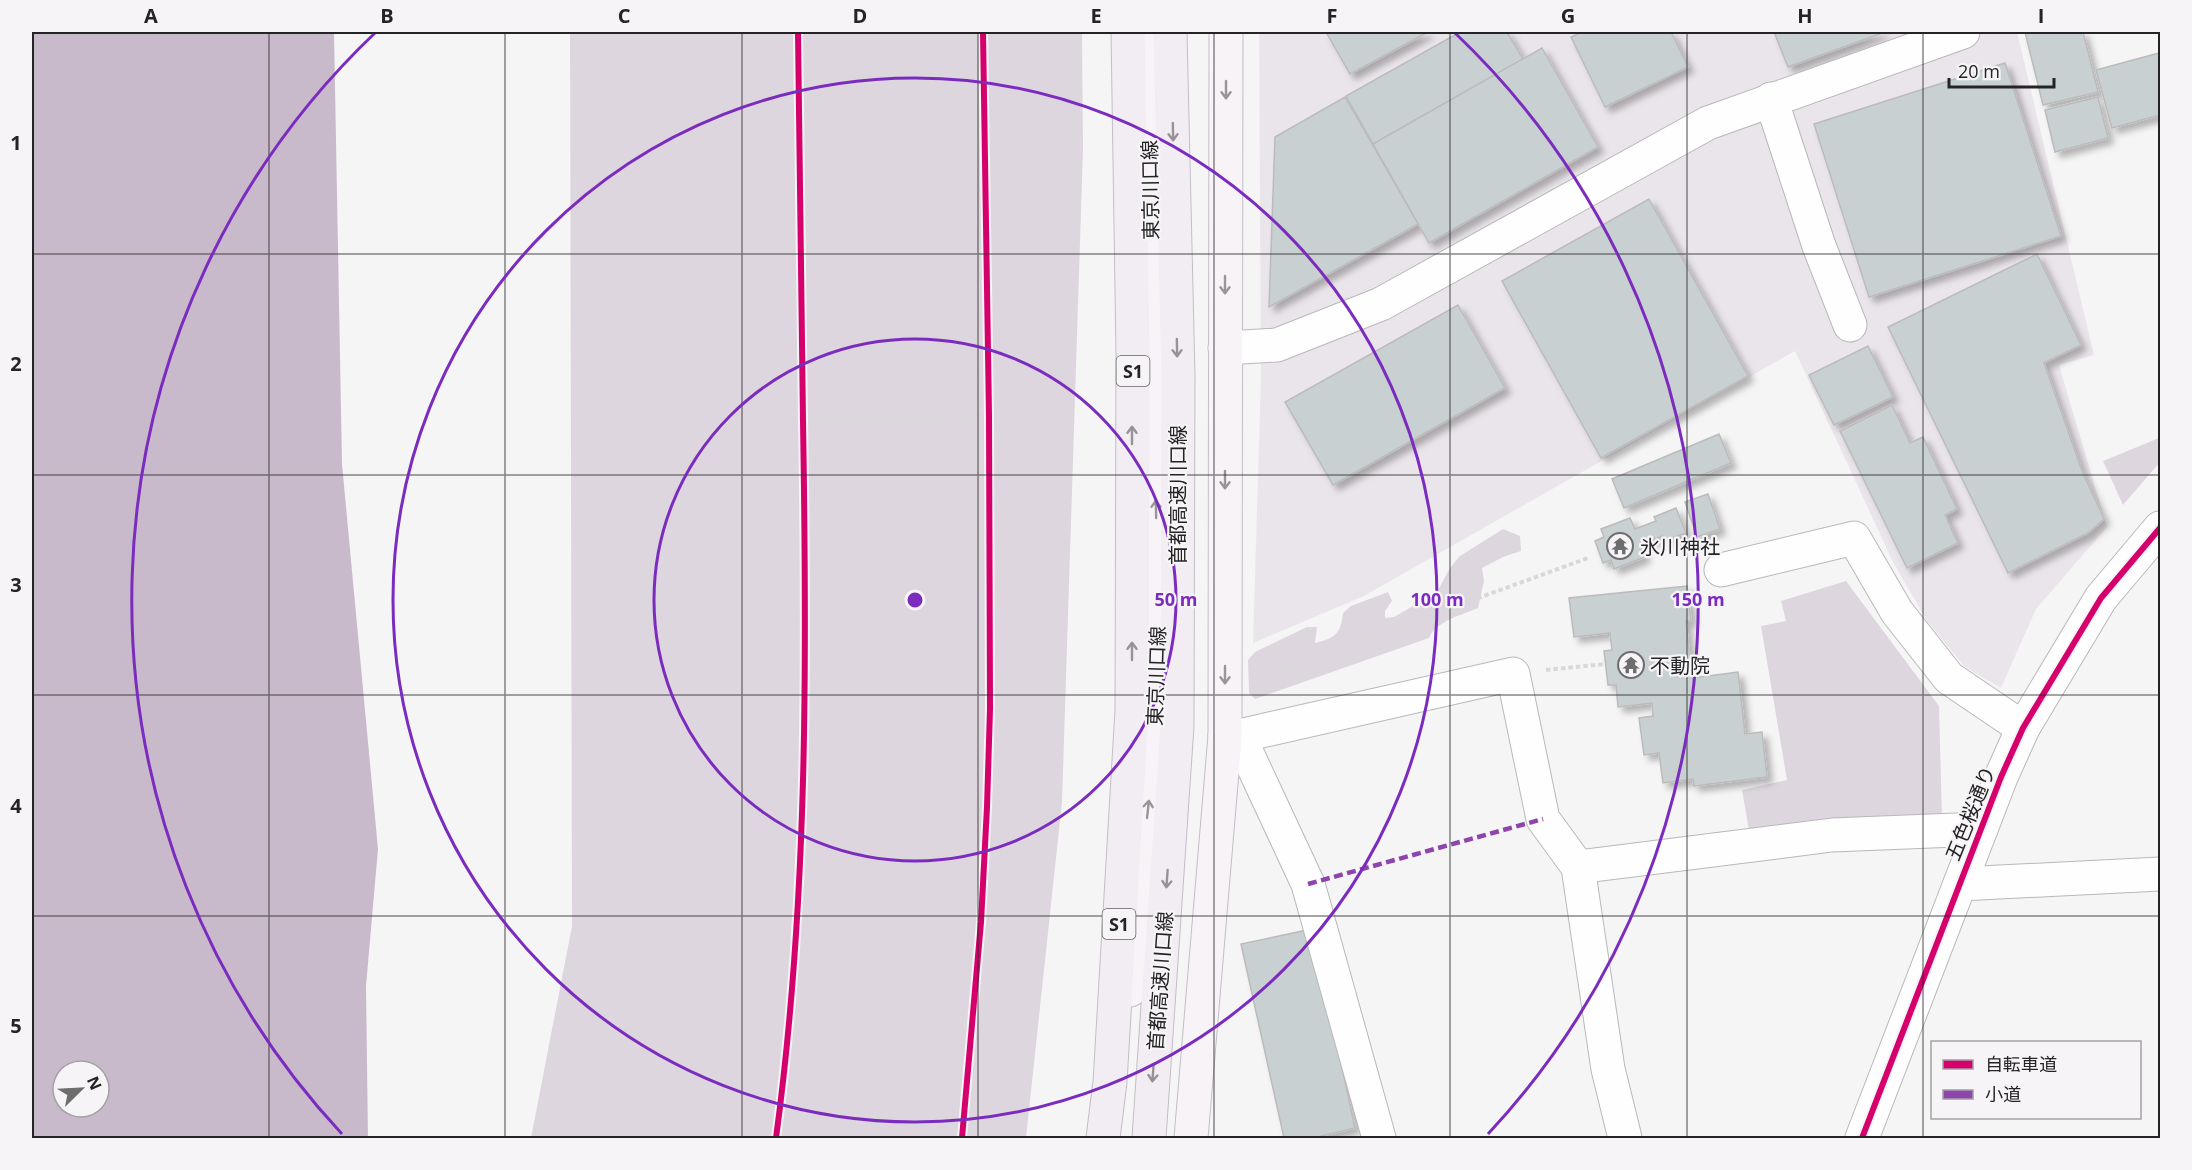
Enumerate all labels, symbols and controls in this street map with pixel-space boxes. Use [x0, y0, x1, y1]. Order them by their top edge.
text: A [144, 2, 158, 29]
text: B [380, 2, 394, 29]
text: C [618, 2, 631, 29]
text: D [853, 2, 867, 29]
text: E [1090, 2, 1102, 29]
text: F [1327, 2, 1337, 29]
text: G [1561, 2, 1575, 29]
text: H [1797, 2, 1813, 29]
text: I [2038, 2, 2044, 29]
scale bar [1949, 51, 2054, 89]
text: 20 m [1958, 59, 2000, 83]
one-way arrow [1220, 79, 1232, 99]
one-way arrow [1167, 121, 1178, 141]
text: 1 [10, 129, 22, 156]
street label: 東京川口線 [1136, 140, 1164, 240]
one-way arrow [1219, 274, 1231, 294]
one-way arrow [1171, 337, 1183, 357]
text: 2 [10, 350, 22, 377]
road number: S1 [1116, 356, 1150, 386]
street label: 首都高速川口線 [1164, 425, 1191, 565]
one-way arrow [1126, 426, 1138, 446]
one-way arrow [1219, 469, 1231, 489]
one-way arrow [1150, 500, 1162, 520]
temple icon: 氷川神社 [1605, 531, 1635, 561]
place label: 氷川神社 [1640, 533, 1720, 560]
text: 3 [10, 571, 22, 598]
text: 50 m [1155, 587, 1197, 611]
text: 100 m [1410, 587, 1464, 611]
text: 150 m [1671, 587, 1725, 611]
centre of rings [905, 590, 925, 610]
street label: 東京川口線 [1141, 626, 1171, 726]
one-way arrow [1126, 642, 1138, 662]
temple icon: 不動院 [1616, 650, 1646, 680]
place label: 不動院 [1650, 652, 1710, 679]
one-way arrow [1219, 664, 1231, 684]
street label: 五色桜通り [1939, 762, 2001, 864]
text: 4 [10, 792, 22, 819]
one-way arrow [1143, 799, 1154, 819]
one-way arrow [1161, 868, 1172, 888]
road number: S1 [1102, 909, 1136, 939]
street label: 首都高速川口線 [1142, 910, 1178, 1052]
text: 5 [10, 1012, 22, 1039]
legend [1931, 1041, 2141, 1119]
text: 自転車道 [1985, 1052, 2057, 1076]
north arrow [51, 1059, 111, 1119]
one-way arrow [1148, 1063, 1159, 1083]
text: N [82, 1072, 107, 1093]
text: 小道 [1985, 1082, 2021, 1106]

